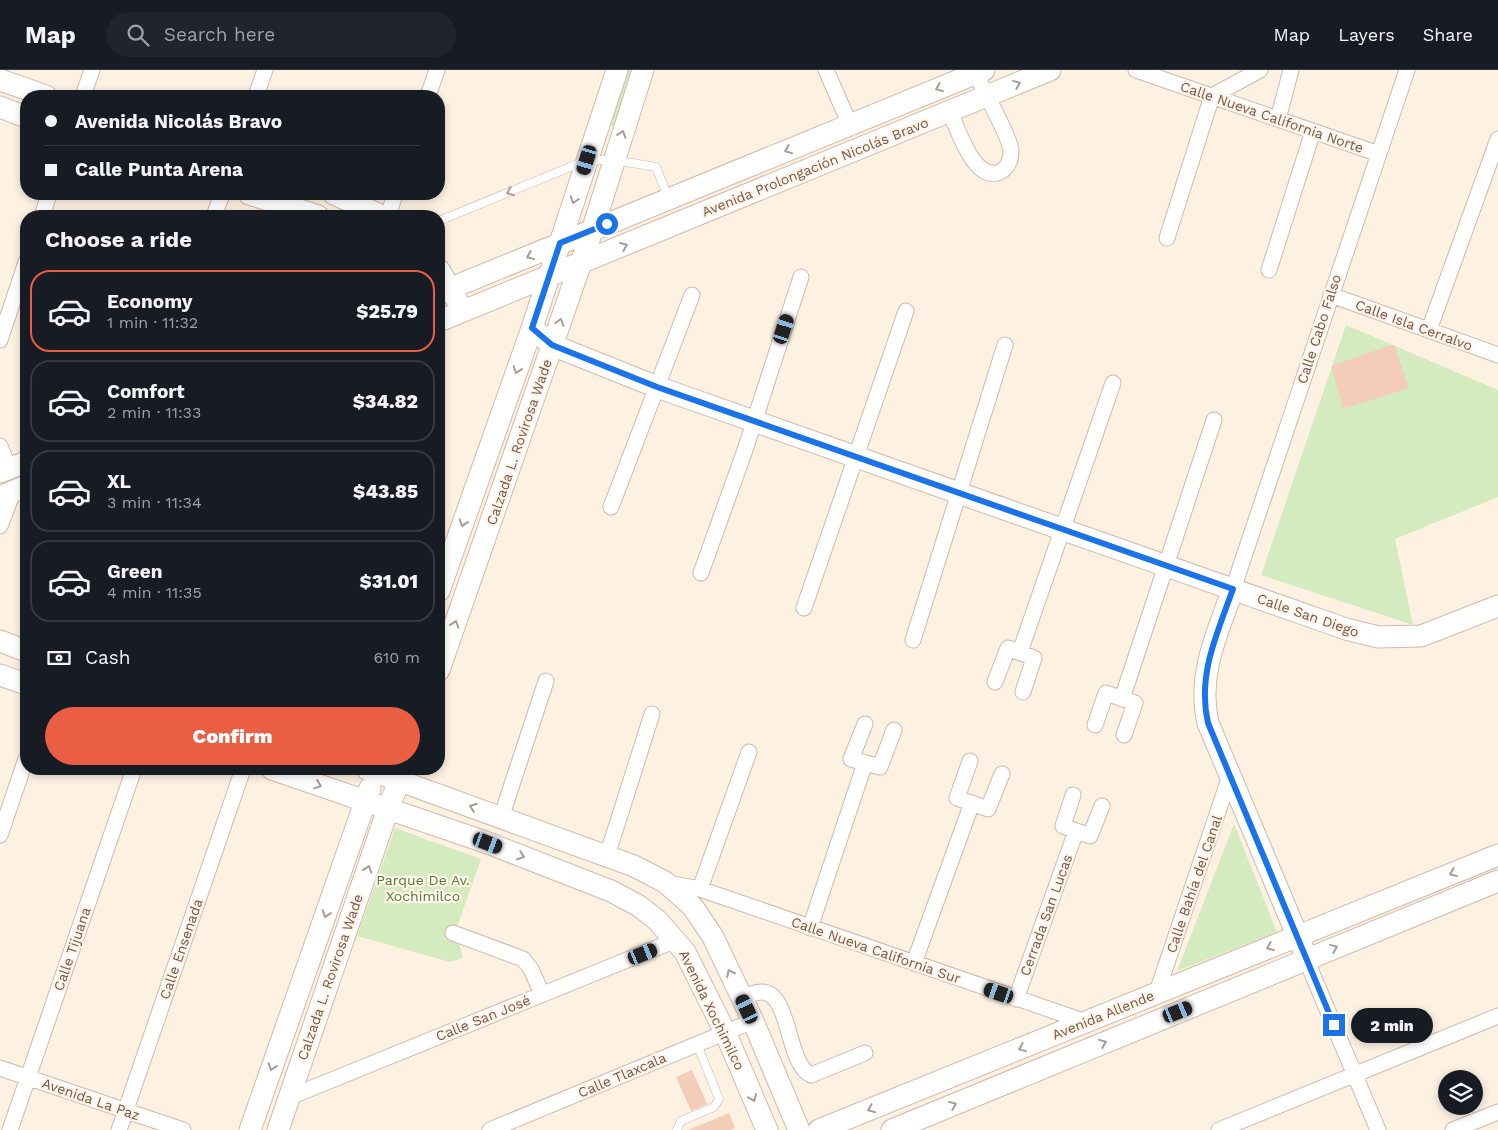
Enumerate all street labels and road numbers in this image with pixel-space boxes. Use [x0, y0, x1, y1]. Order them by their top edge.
street label: Calle Nueva California Norte [1178, 78, 1366, 156]
street label: Avenida Prolongación Nicolás Bravo [699, 114, 931, 220]
street label: Calle Cabo Falso [1294, 272, 1344, 386]
street label: Calle Isla Cerralvo [1353, 296, 1475, 354]
street label: Calzada L. Rovirosa Wade [483, 357, 555, 527]
street label: Calle San Diego [1255, 590, 1361, 640]
street label: Calle Bahía del Canal [1163, 812, 1225, 955]
street label: Cerrada San Lucas [1017, 852, 1075, 978]
street label: Calzada L. Rovirosa Wade [294, 892, 366, 1062]
street label: Calle Ensenada [156, 897, 206, 1001]
street label: Calle Tijuana [50, 905, 94, 993]
street label: Calle Nueva California Sur [789, 913, 963, 987]
street label: Avenida Xochimilco [676, 947, 748, 1073]
street label: Avenida Allende [1050, 987, 1156, 1043]
street label: Calle San José [433, 992, 533, 1044]
street label: Calle Tlaxcala [576, 1049, 669, 1101]
street label: Avenida La Paz [40, 1075, 142, 1123]

